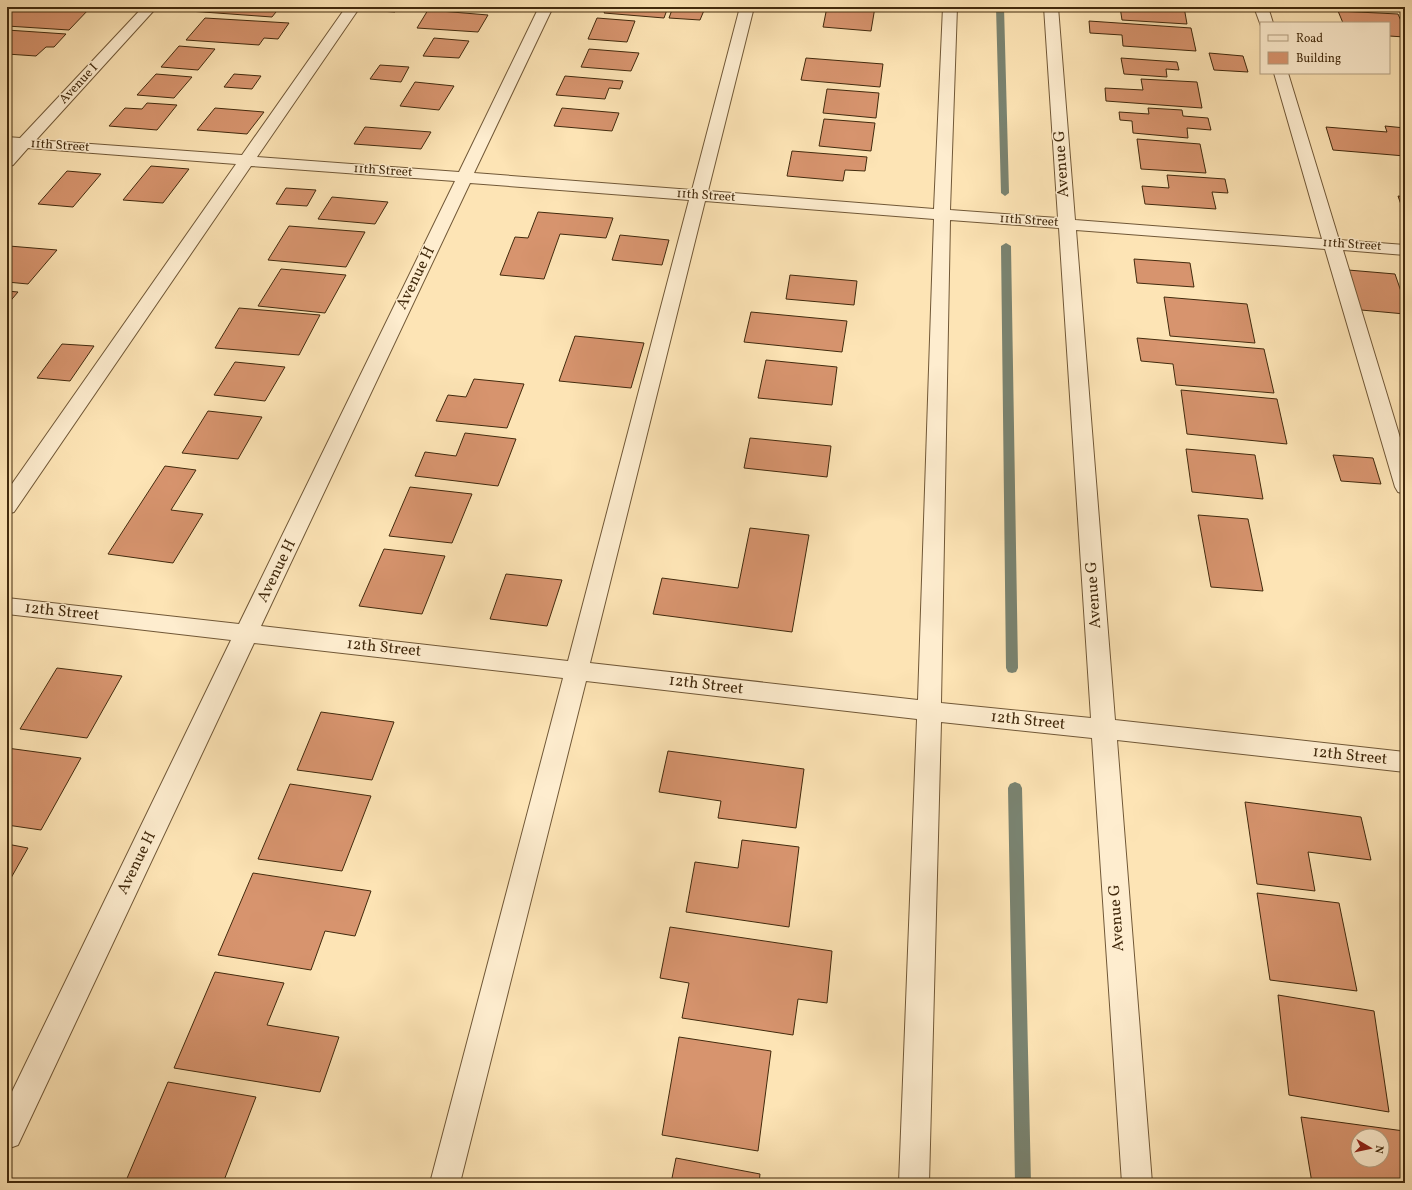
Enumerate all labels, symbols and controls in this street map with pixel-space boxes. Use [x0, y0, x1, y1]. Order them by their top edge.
legend [1260, 22, 1390, 74]
text: Road [1296, 31, 1323, 47]
text: Building [1296, 51, 1341, 67]
street label: Avenue I [55, 60, 103, 108]
street label: Avenue G [1049, 130, 1075, 198]
street label: 11th Street [30, 135, 91, 157]
street label: 11th Street [353, 160, 414, 182]
street label: 11th Street [676, 185, 737, 207]
street label: 11th Street [999, 210, 1060, 232]
street label: 11th Street [1322, 234, 1383, 256]
street label: Avenue H [391, 243, 441, 313]
street label: Avenue H [252, 536, 302, 606]
street label: Avenue G [1081, 561, 1107, 629]
street label: 12th Street [24, 597, 101, 627]
street label: 12th Street [346, 633, 423, 663]
street label: 12th Street [667, 670, 745, 701]
street label: 12th Street [990, 706, 1067, 736]
street label: 12th Street [1312, 741, 1389, 771]
street label: Avenue H [112, 828, 162, 898]
street label: Avenue G [1104, 884, 1130, 952]
north arrow [1350, 1128, 1390, 1168]
text: N [1370, 1144, 1386, 1154]

